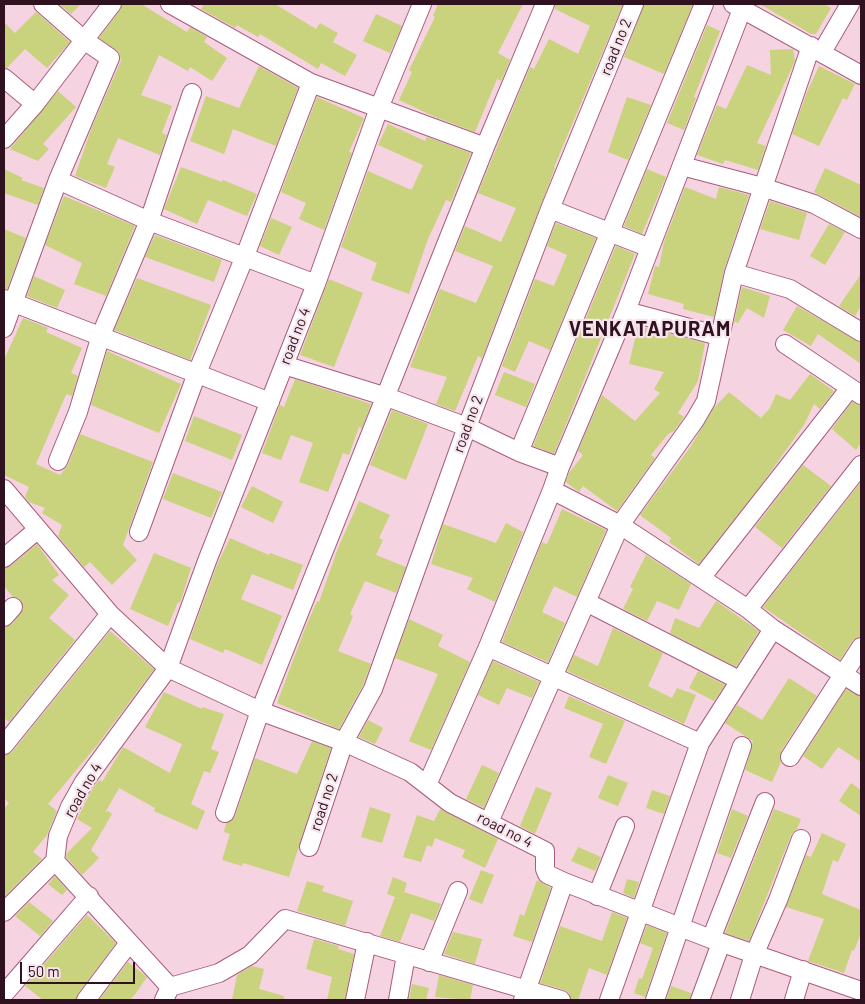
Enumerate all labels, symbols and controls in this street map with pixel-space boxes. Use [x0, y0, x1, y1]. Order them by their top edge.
street label: road no 2 [596, 16, 636, 78]
street label: road no 4 [276, 305, 314, 367]
district label: VENKATAPURAM [567, 317, 733, 341]
street label: road no 2 [449, 393, 487, 455]
street label: road no 4 [60, 760, 106, 820]
street label: road no 2 [306, 771, 342, 833]
street label: road no 4 [474, 808, 536, 852]
scale bar [22, 952, 138, 984]
text: 50 m [28, 962, 60, 980]

